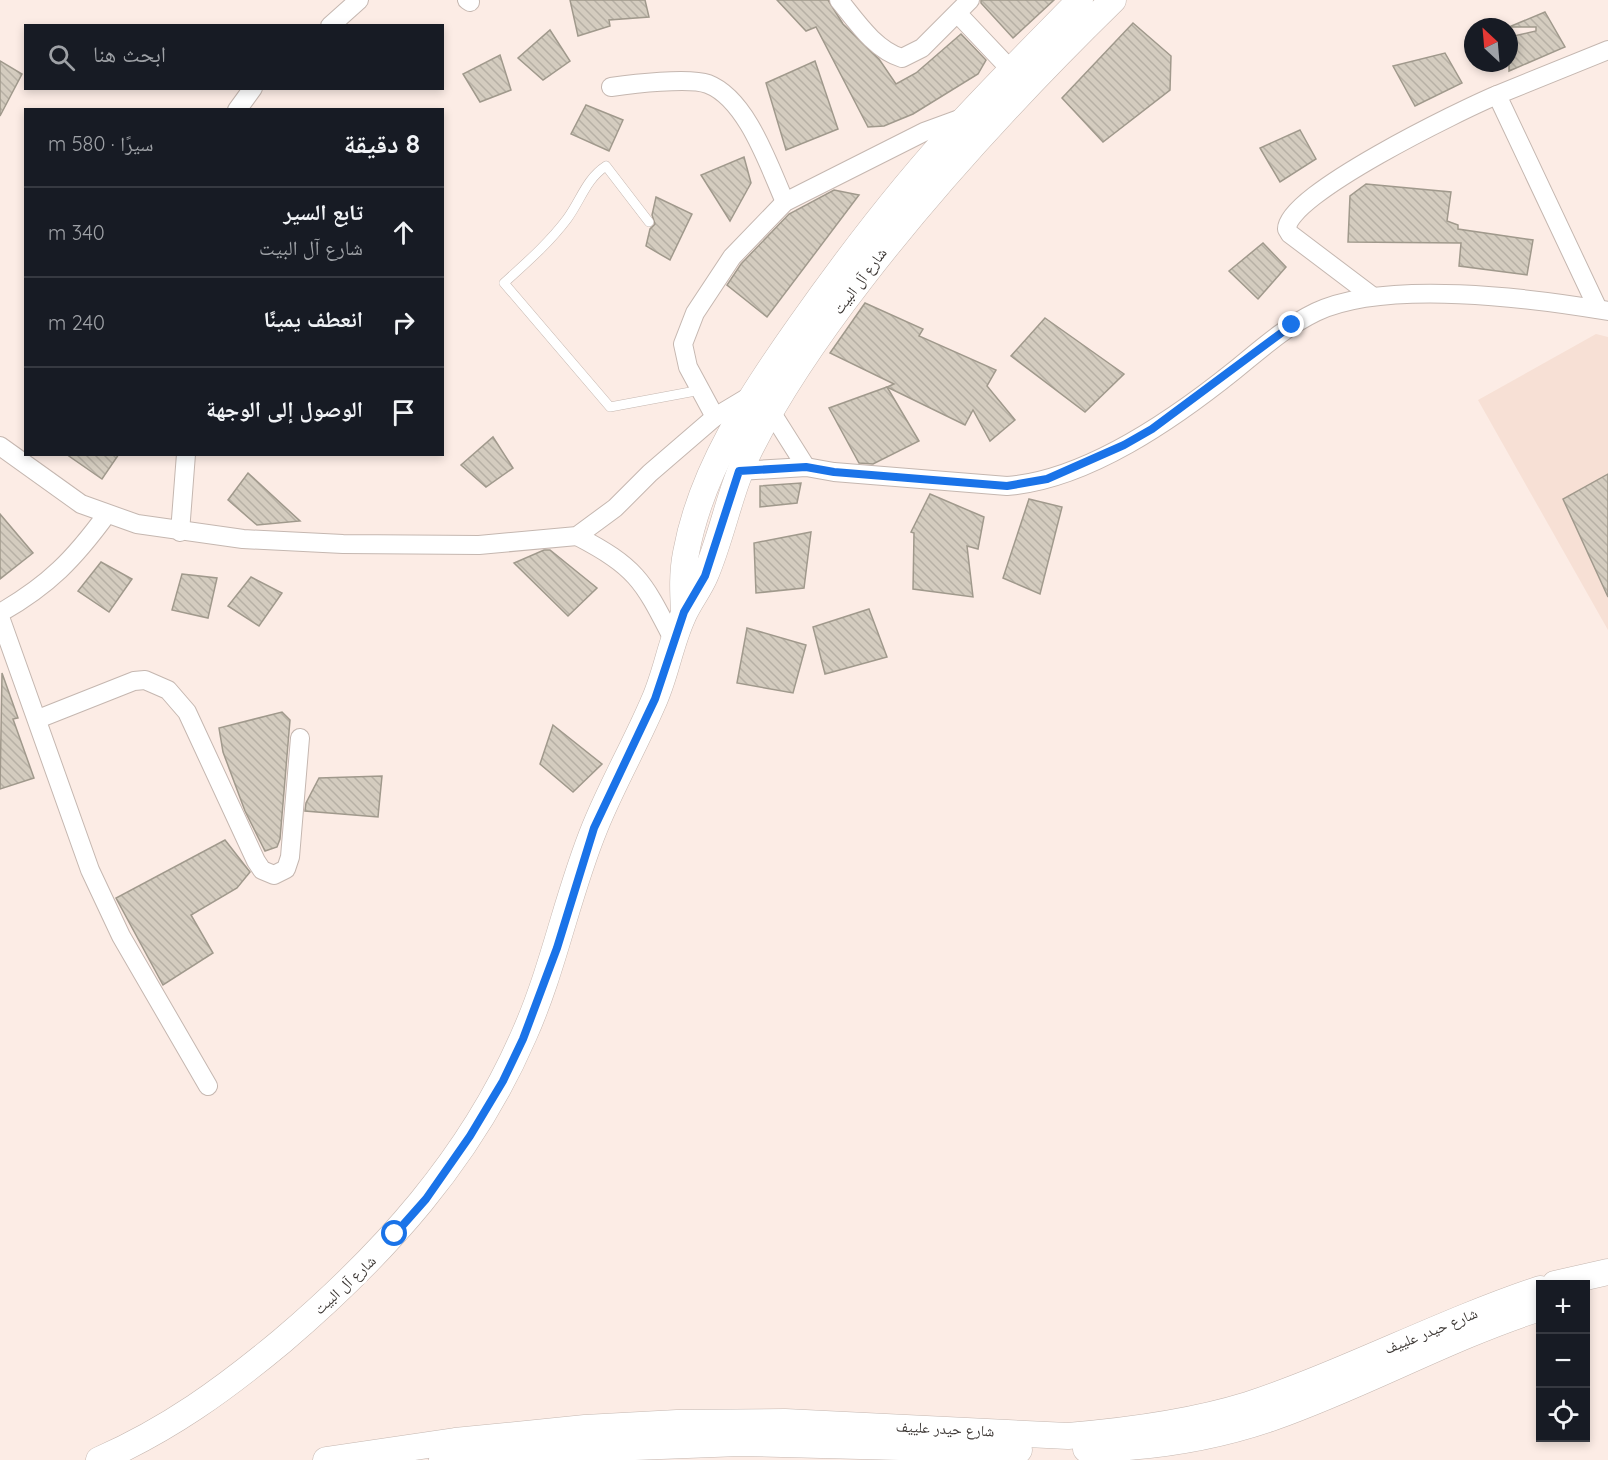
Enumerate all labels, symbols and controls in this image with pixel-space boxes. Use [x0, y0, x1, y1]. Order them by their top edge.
north arrow [1464, 18, 1518, 72]
search box [24, 24, 444, 90]
text: ابحث هنا [93, 40, 166, 68]
icon: search [45, 41, 78, 74]
text: 8 دقيقة [344, 127, 420, 160]
text: سيرًا · 580 m [48, 131, 153, 156]
text: تابع السير [283, 198, 363, 226]
icon: ahead [387, 216, 420, 249]
text: 340 m [48, 220, 105, 245]
text: شارع آل البيت [259, 235, 363, 260]
street label: شارع آل البيت [829, 244, 892, 318]
text: انعطف يمينًا [264, 305, 363, 333]
icon: right [387, 306, 420, 339]
text: 240 m [48, 310, 105, 335]
route end [1278, 311, 1304, 337]
text: الوصول إلى الوجهة [206, 395, 363, 423]
icon: arrive [387, 396, 420, 429]
route start [381, 1220, 407, 1246]
street label: شارع آل البيت [310, 1251, 380, 1319]
map controls [1536, 1280, 1590, 1442]
button: + [1536, 1280, 1590, 1334]
street label: شارع حيدر علييف [1381, 1303, 1481, 1359]
button: − [1536, 1334, 1590, 1388]
button: locate [1536, 1388, 1590, 1442]
street label: شارع حيدر علييف [895, 1416, 995, 1442]

